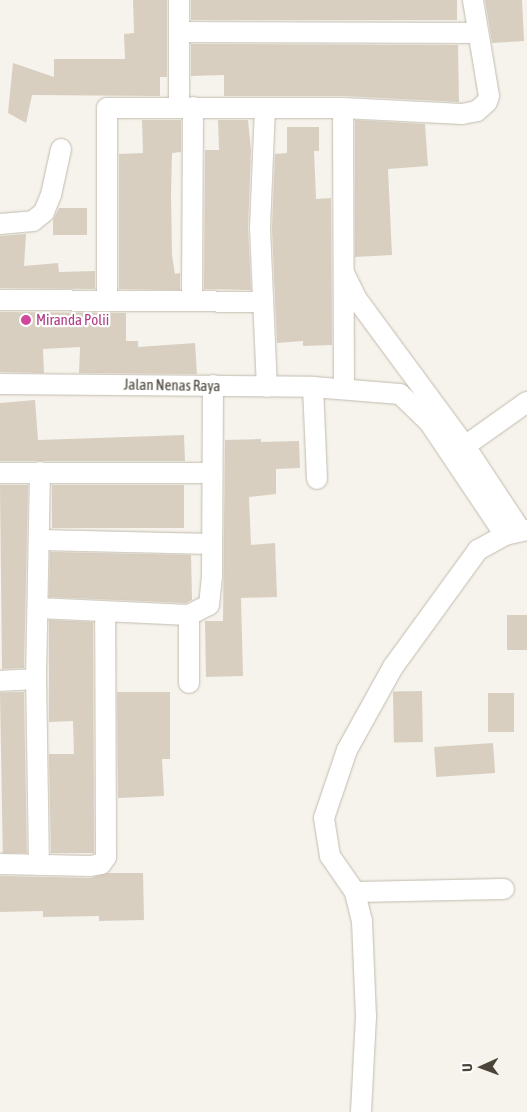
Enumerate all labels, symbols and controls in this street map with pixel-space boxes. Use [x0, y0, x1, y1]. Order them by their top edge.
place label: Miranda Polii [36, 311, 109, 329]
marker: Miranda Polii [20, 314, 32, 326]
street label: Jalan Nenas Raya [123, 375, 221, 395]
north arrow [457, 1042, 507, 1092]
text: U [459, 1063, 475, 1072]

